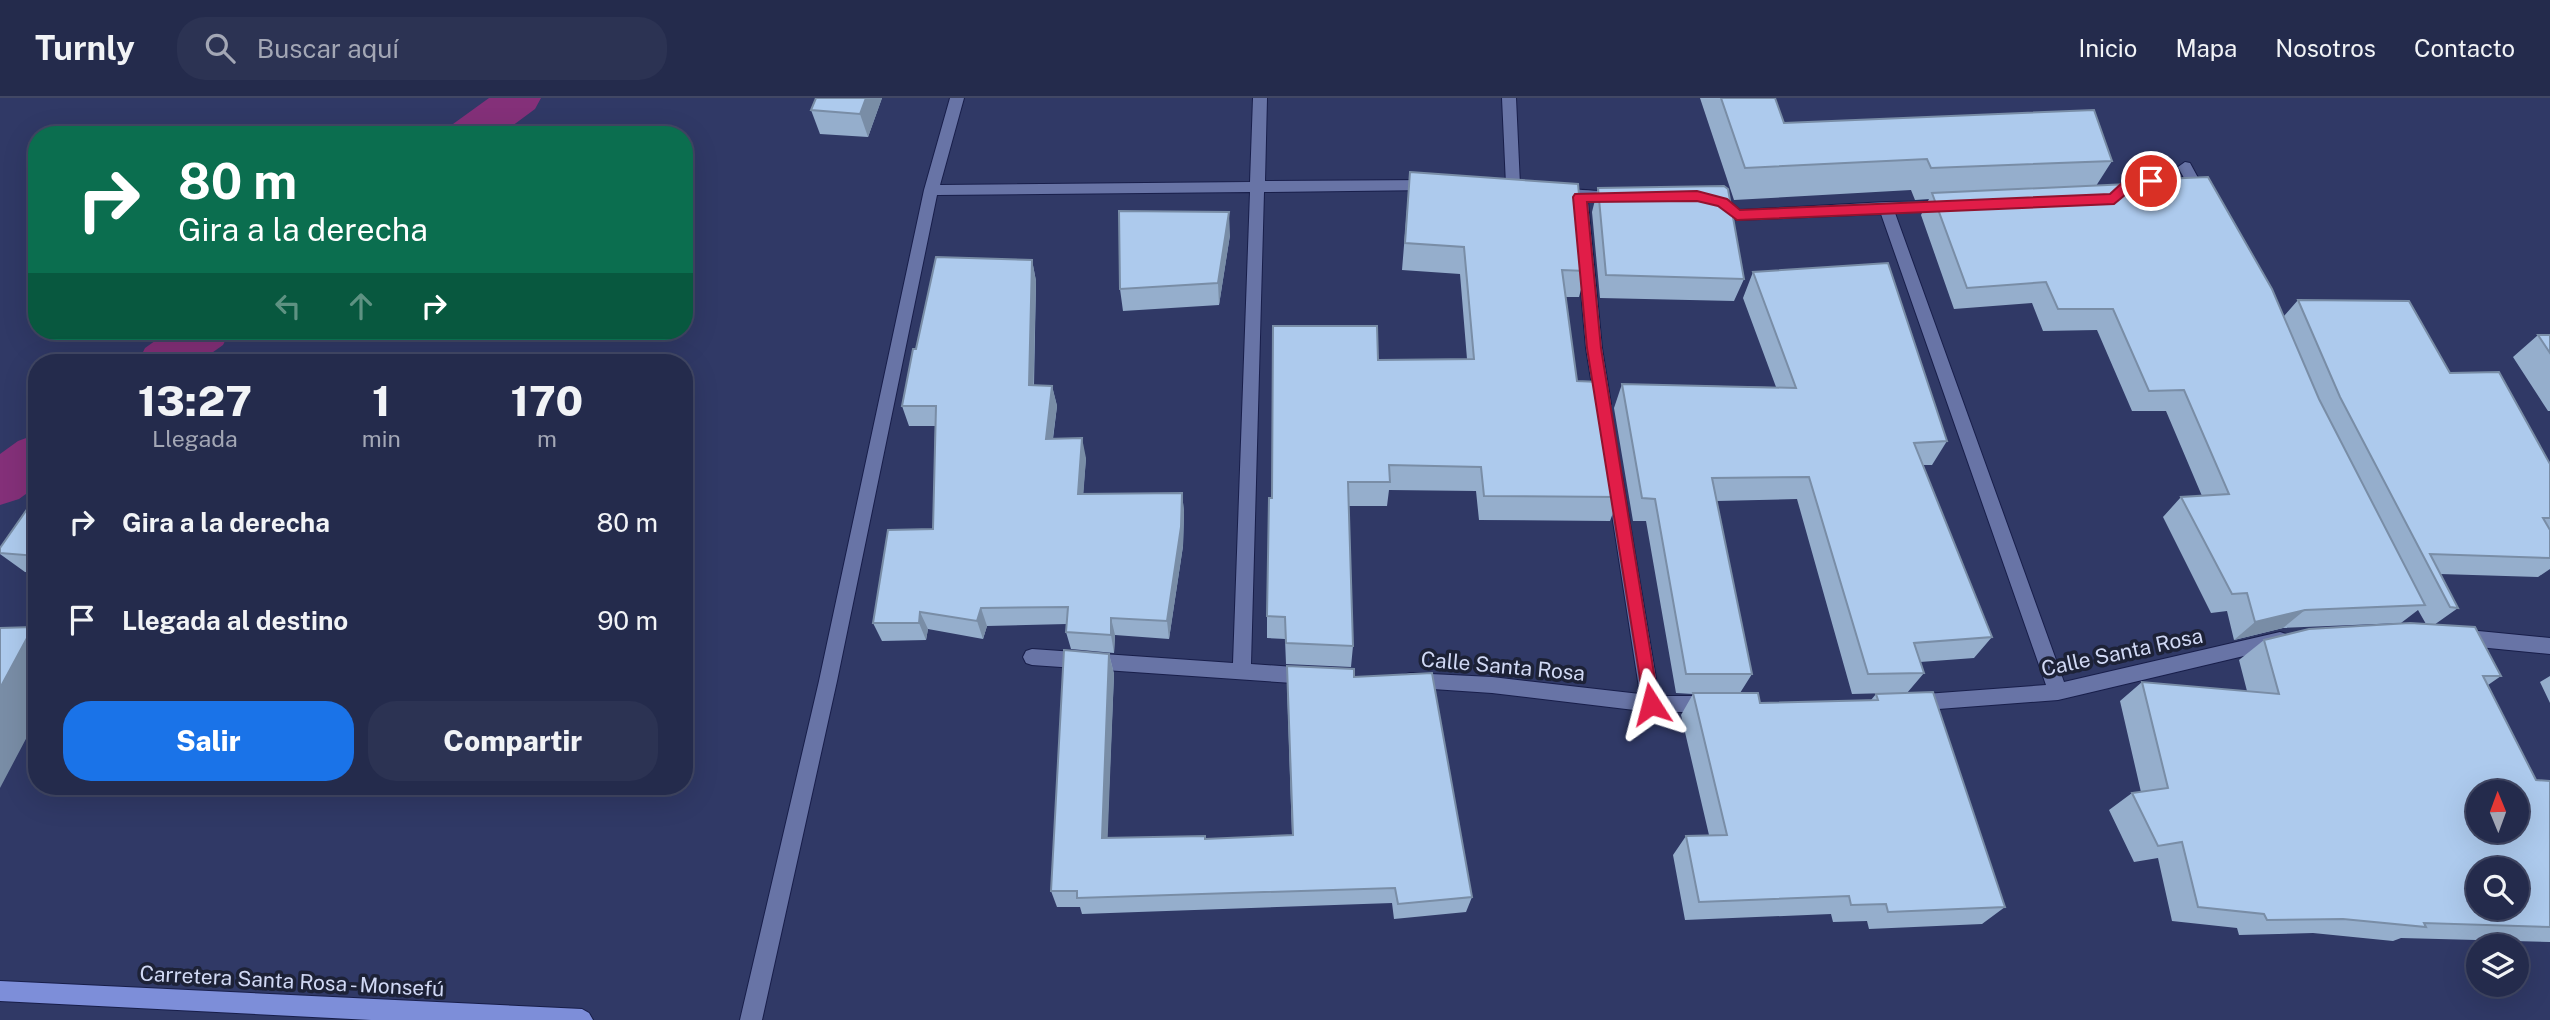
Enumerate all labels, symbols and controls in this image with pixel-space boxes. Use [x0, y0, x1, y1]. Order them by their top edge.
search box [177, 17, 667, 80]
text: Turnly [35, 29, 135, 67]
icon: search [201, 29, 239, 67]
text: Buscar aquí [257, 33, 399, 64]
text: Inicio [2078, 34, 2137, 62]
text: Mapa [2175, 34, 2237, 62]
text: Nosotros [2275, 34, 2376, 62]
text: Contacto [2414, 34, 2515, 62]
pin [2121, 151, 2181, 211]
text: 80 m [178, 152, 297, 210]
icon: right [63, 154, 154, 245]
icon: arrive [2132, 162, 2170, 200]
text: Gira a la derecha [178, 211, 428, 248]
icon: left [269, 287, 307, 325]
icon: ahead [342, 287, 380, 325]
icon: right [415, 287, 453, 325]
text: 13:27 [138, 376, 252, 425]
text: 1 [372, 376, 390, 425]
text: 170 [511, 376, 583, 425]
text: Llegada [152, 425, 238, 452]
text: min [362, 425, 401, 452]
text: m [537, 425, 557, 452]
icon: right [63, 503, 101, 541]
text: Gira a la derecha [122, 507, 330, 538]
text: 80 m [597, 507, 658, 538]
icon: arrive [63, 601, 101, 639]
text: Llegada al destino [122, 605, 348, 636]
text: 90 m [597, 605, 658, 636]
street label: Calle Santa Rosa [2039, 623, 2205, 681]
street label: Calle Santa Rosa [1420, 646, 1586, 686]
position arrow [1614, 667, 1688, 741]
button: Salir [63, 701, 354, 781]
button: Compartir [368, 701, 658, 781]
north arrow [2466, 780, 2529, 844]
map controls [2466, 780, 2529, 997]
button: search [2466, 857, 2529, 920]
button: layers [2466, 934, 2529, 997]
street label: Carretera Santa Rosa - Monsefú [139, 961, 445, 1001]

